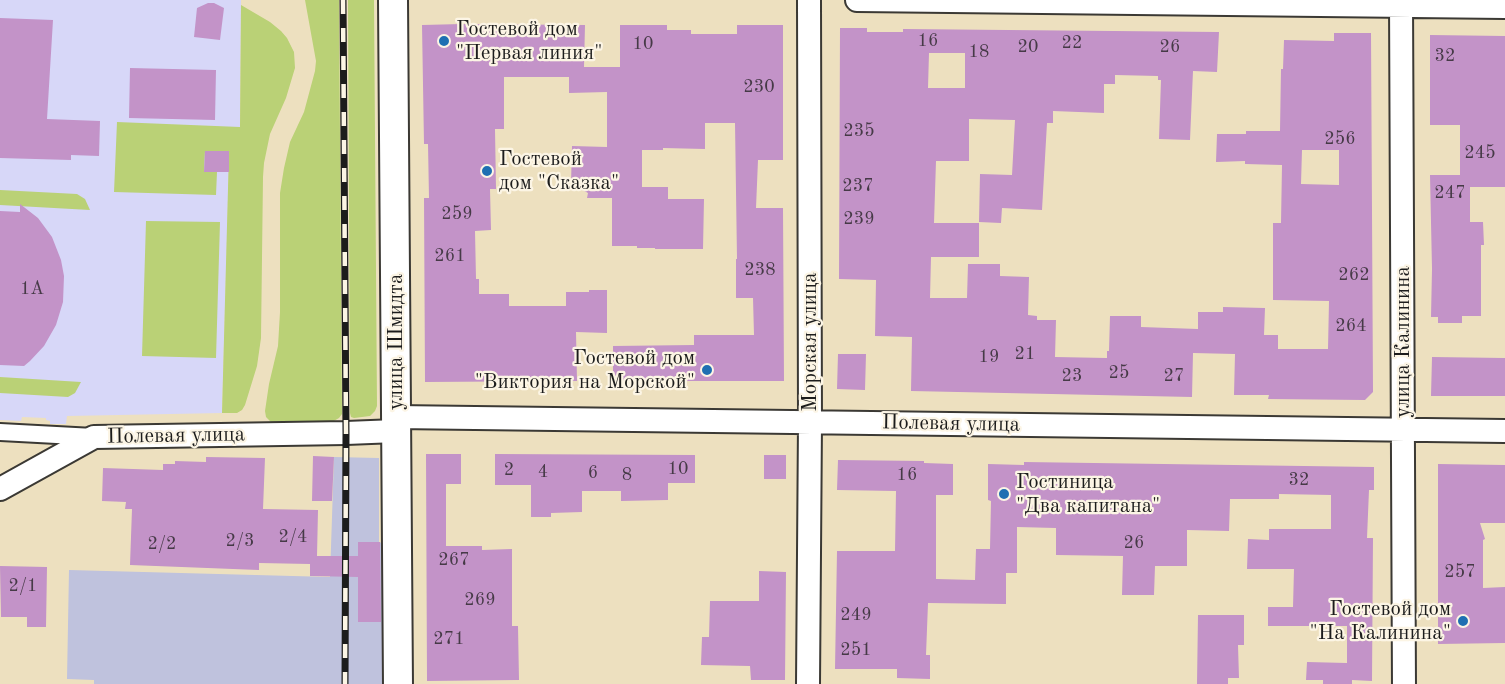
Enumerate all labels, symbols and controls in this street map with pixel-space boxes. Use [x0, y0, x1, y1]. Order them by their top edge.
place label: Гостевой дом "Первая линия" [456, 16, 602, 66]
house number: 16 [918, 30, 938, 52]
house number: 22 [1062, 32, 1082, 54]
house number: 10 [633, 33, 653, 55]
marker: Гостевой дом "Первая линия" [437, 34, 451, 48]
house number: 20 [1018, 36, 1038, 58]
house number: 26 [1160, 36, 1180, 58]
house number: 18 [969, 41, 989, 63]
house number: 32 [1435, 45, 1455, 67]
house number: 230 [743, 76, 775, 98]
house number: 235 [843, 120, 875, 142]
house number: 256 [1324, 128, 1356, 150]
house number: 245 [1464, 142, 1496, 164]
place label: Гостевой дом "Сказка" [499, 146, 619, 196]
marker: Гостевой дом "Сказка" [480, 164, 494, 178]
house number: 237 [842, 175, 874, 197]
house number: 247 [1434, 182, 1466, 204]
house number: 259 [441, 203, 473, 225]
house number: 239 [843, 208, 875, 230]
house number: 261 [434, 245, 466, 267]
house number: 238 [744, 259, 776, 281]
house number: 262 [1338, 264, 1370, 286]
street label: улица Калинина [1390, 266, 1416, 418]
street label: Морская улица [797, 272, 823, 412]
street label: улица Шмидта [383, 274, 409, 410]
house number: 1А [20, 278, 44, 300]
house number: 264 [1335, 315, 1367, 337]
house number: 21 [1015, 343, 1035, 365]
place label: Гостевой дом "Виктория на Морской" [475, 345, 695, 395]
house number: 19 [979, 346, 999, 368]
house number: 25 [1109, 362, 1129, 384]
marker: Гостевой дом "Виктория на Морской" [700, 363, 714, 377]
house number: 23 [1062, 365, 1082, 387]
house number: 27 [1164, 365, 1184, 387]
street label: Полевая улица [882, 410, 1020, 438]
street label: Полевая улица [107, 422, 245, 450]
house number: 10 [668, 458, 688, 480]
house number: 2 [504, 459, 514, 481]
house number: 4 [538, 461, 548, 483]
house number: 6 [588, 462, 598, 484]
house number: 8 [622, 464, 632, 486]
house number: 16 [897, 464, 917, 486]
place label: Гостиница "Два капитана" [1016, 469, 1160, 519]
house number: 32 [1289, 469, 1309, 491]
marker: Гостиница "Два капитана" [997, 487, 1011, 501]
house number: 2/4 [279, 526, 307, 548]
house number: 2/3 [226, 530, 254, 552]
house number: 26 [1124, 532, 1144, 554]
house number: 2/2 [148, 533, 176, 555]
house number: 267 [438, 549, 470, 571]
house number: 257 [1444, 561, 1476, 583]
house number: 2/1 [9, 575, 37, 597]
house number: 269 [464, 589, 496, 611]
place label: Гостевой дом "На Калинина" [1309, 596, 1451, 646]
house number: 249 [840, 604, 872, 626]
marker: Гостевой дом "На Калинина" [1456, 614, 1470, 628]
house number: 271 [433, 628, 465, 650]
house number: 251 [840, 639, 872, 661]

